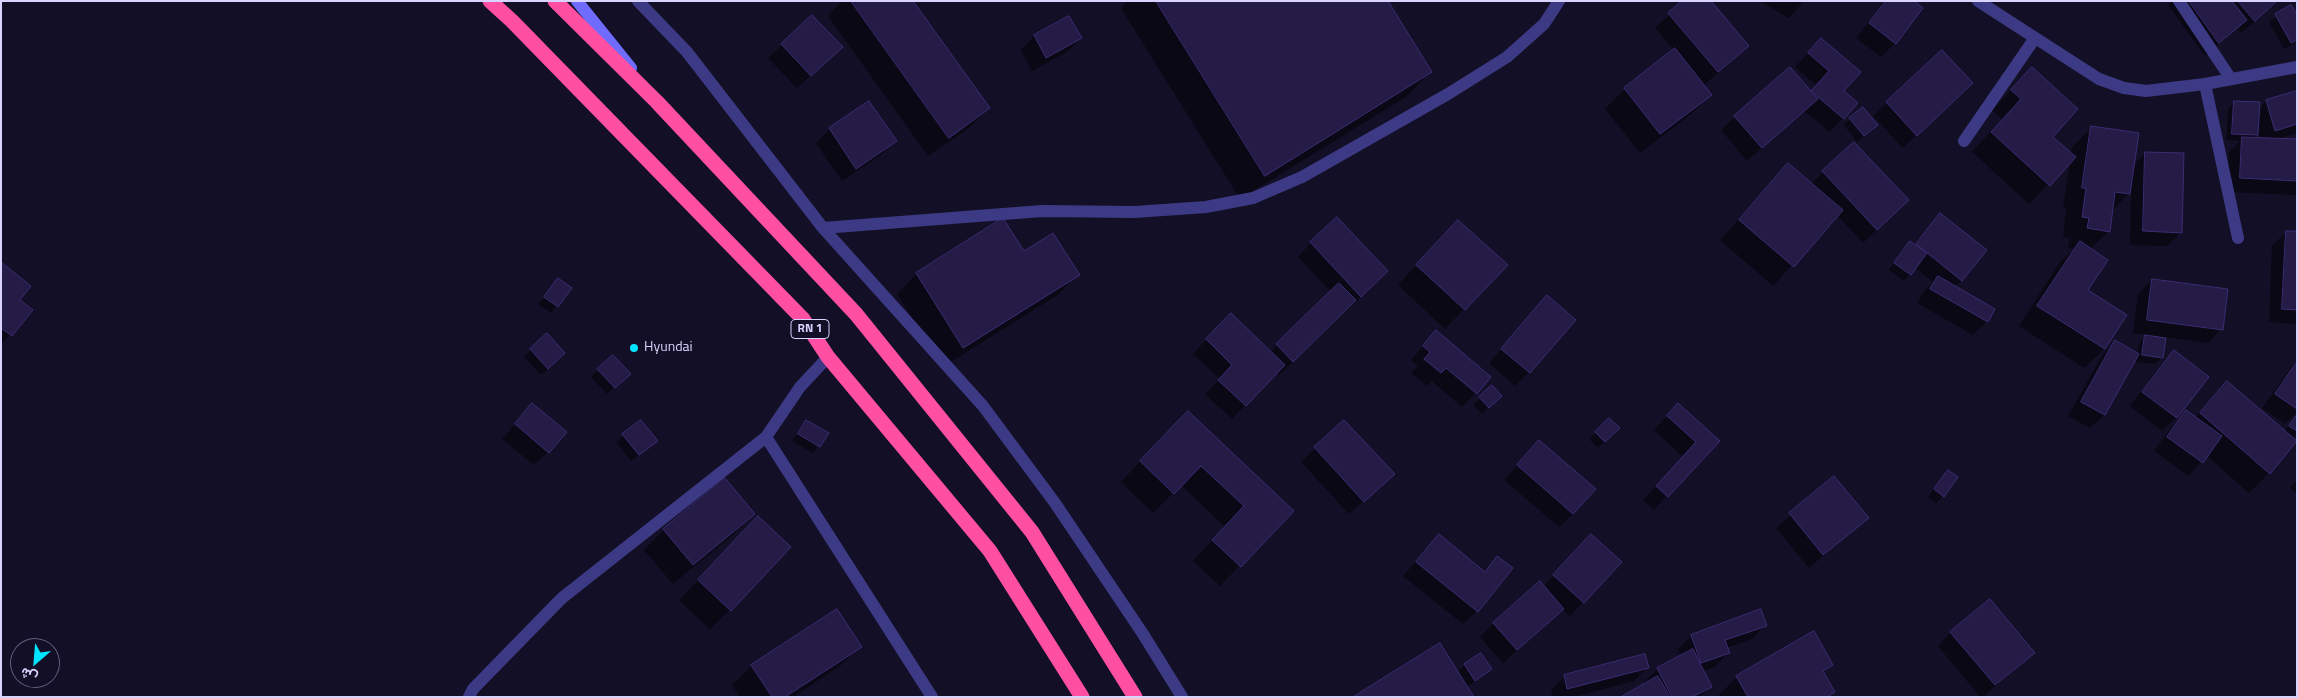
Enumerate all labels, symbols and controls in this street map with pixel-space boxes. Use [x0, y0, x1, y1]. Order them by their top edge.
road number: RN 1 [791, 320, 829, 338]
place label: Hyundai [644, 340, 693, 356]
marker: Hyundai [628, 342, 640, 354]
north arrow [10, 638, 60, 688]
text: ش [16, 663, 41, 689]

